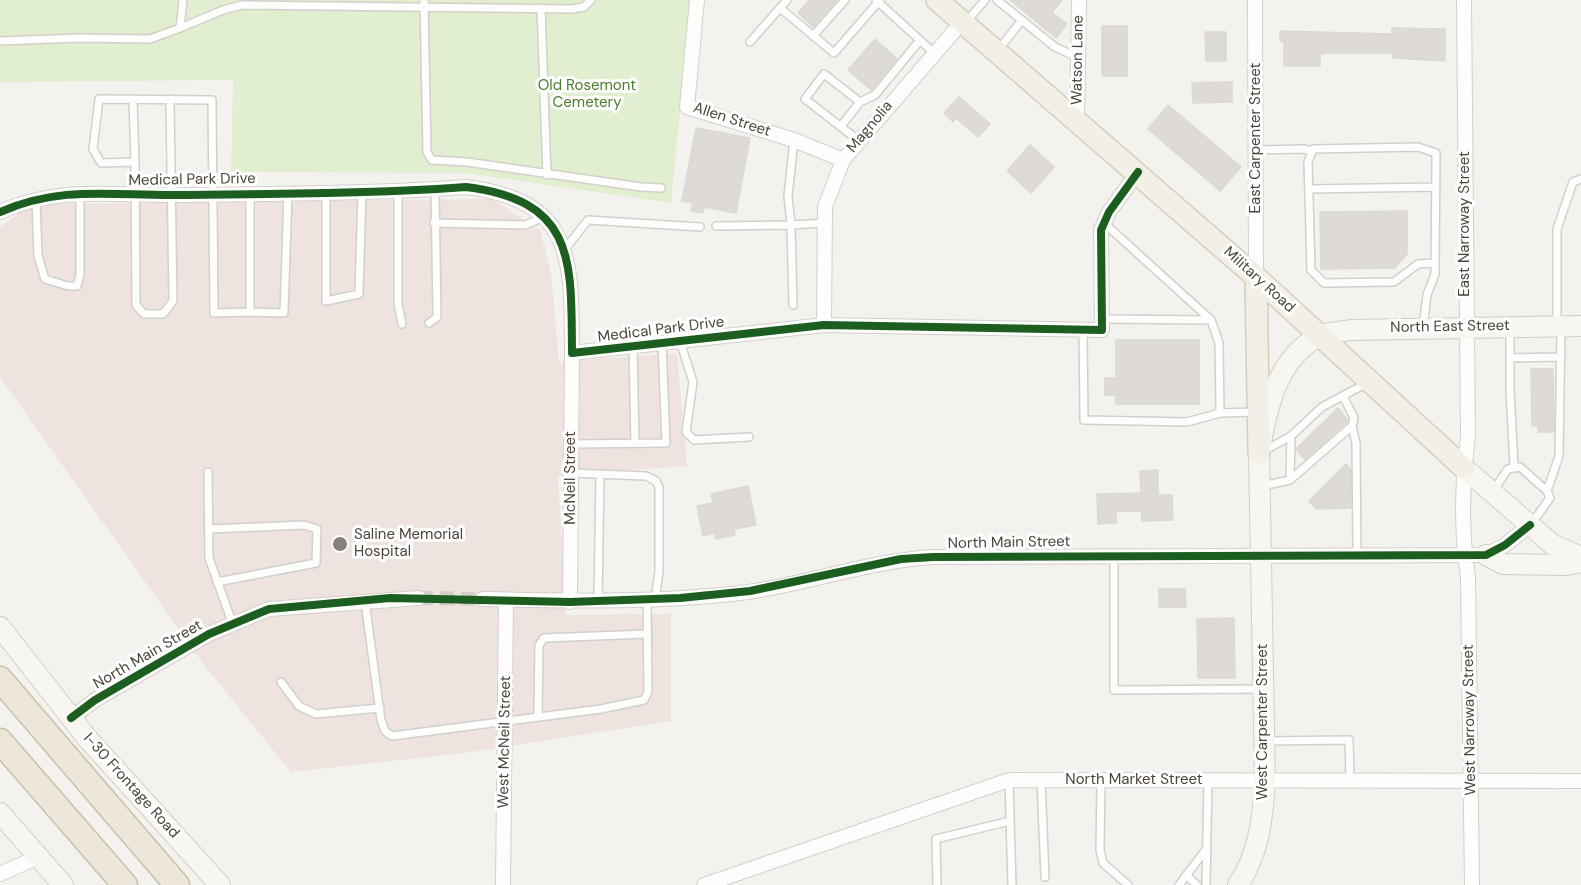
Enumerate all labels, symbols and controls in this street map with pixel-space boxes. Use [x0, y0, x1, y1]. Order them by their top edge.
street label: Watson Lane [1068, 15, 1088, 105]
street label: East Carpenter Street [1247, 63, 1265, 213]
park label: Old Rosemont Cemetery [538, 77, 636, 112]
street label: Magnolia [843, 98, 897, 156]
street label: Allen Street [691, 99, 773, 141]
street label: East Narroway Street [1456, 151, 1474, 297]
street label: Medical Park Drive [128, 170, 256, 190]
street label: Military Road [1220, 243, 1298, 317]
street label: Medical Park Drive [597, 313, 725, 347]
street label: North East Street [1390, 317, 1510, 337]
street label: McNeil Street [562, 431, 580, 525]
place label: Saline Memorial Hospital [354, 526, 463, 561]
street label: North Main Street [947, 533, 1071, 553]
marker: Saline Memorial Hospital [331, 535, 349, 553]
street label: North Main Street [90, 617, 206, 693]
street label: West Carpenter Street [1254, 644, 1272, 800]
street label: West Narroway Street [1460, 644, 1480, 796]
street label: West McNeil Street [495, 675, 515, 809]
street label: I-30 Frontage Road [79, 730, 183, 842]
street label: North Market Street [1065, 771, 1203, 789]

